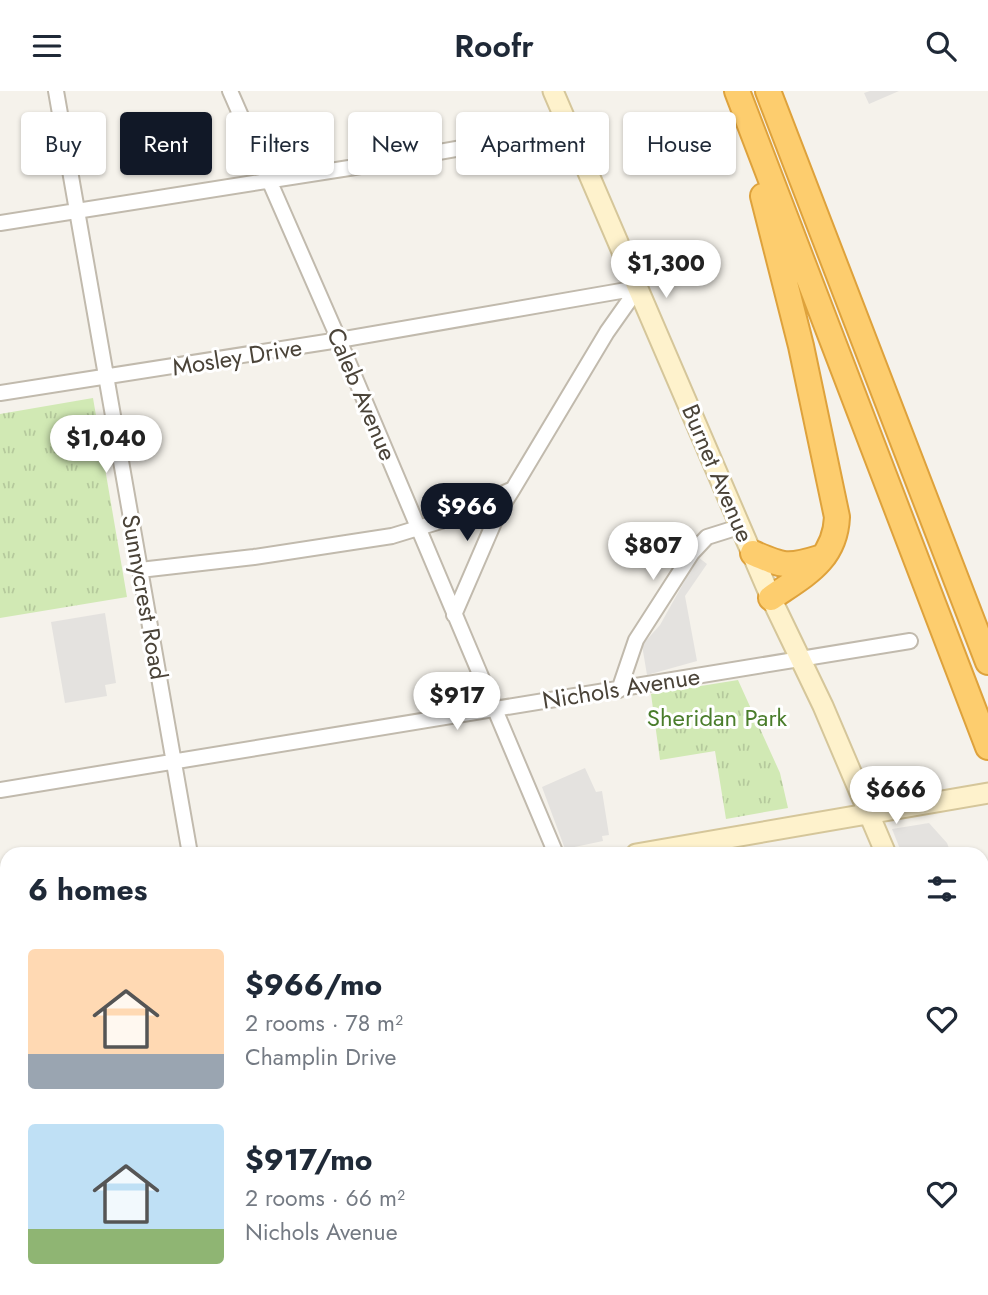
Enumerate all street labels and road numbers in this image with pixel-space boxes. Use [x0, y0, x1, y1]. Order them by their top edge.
street label: Caleb Avenue [318, 322, 406, 466]
street label: Mosley Drive [170, 329, 304, 385]
street label: Burnet Avenue [673, 399, 763, 547]
street label: Sunnycrest Road [113, 512, 177, 682]
street label: Nichols Avenue [540, 658, 702, 718]

